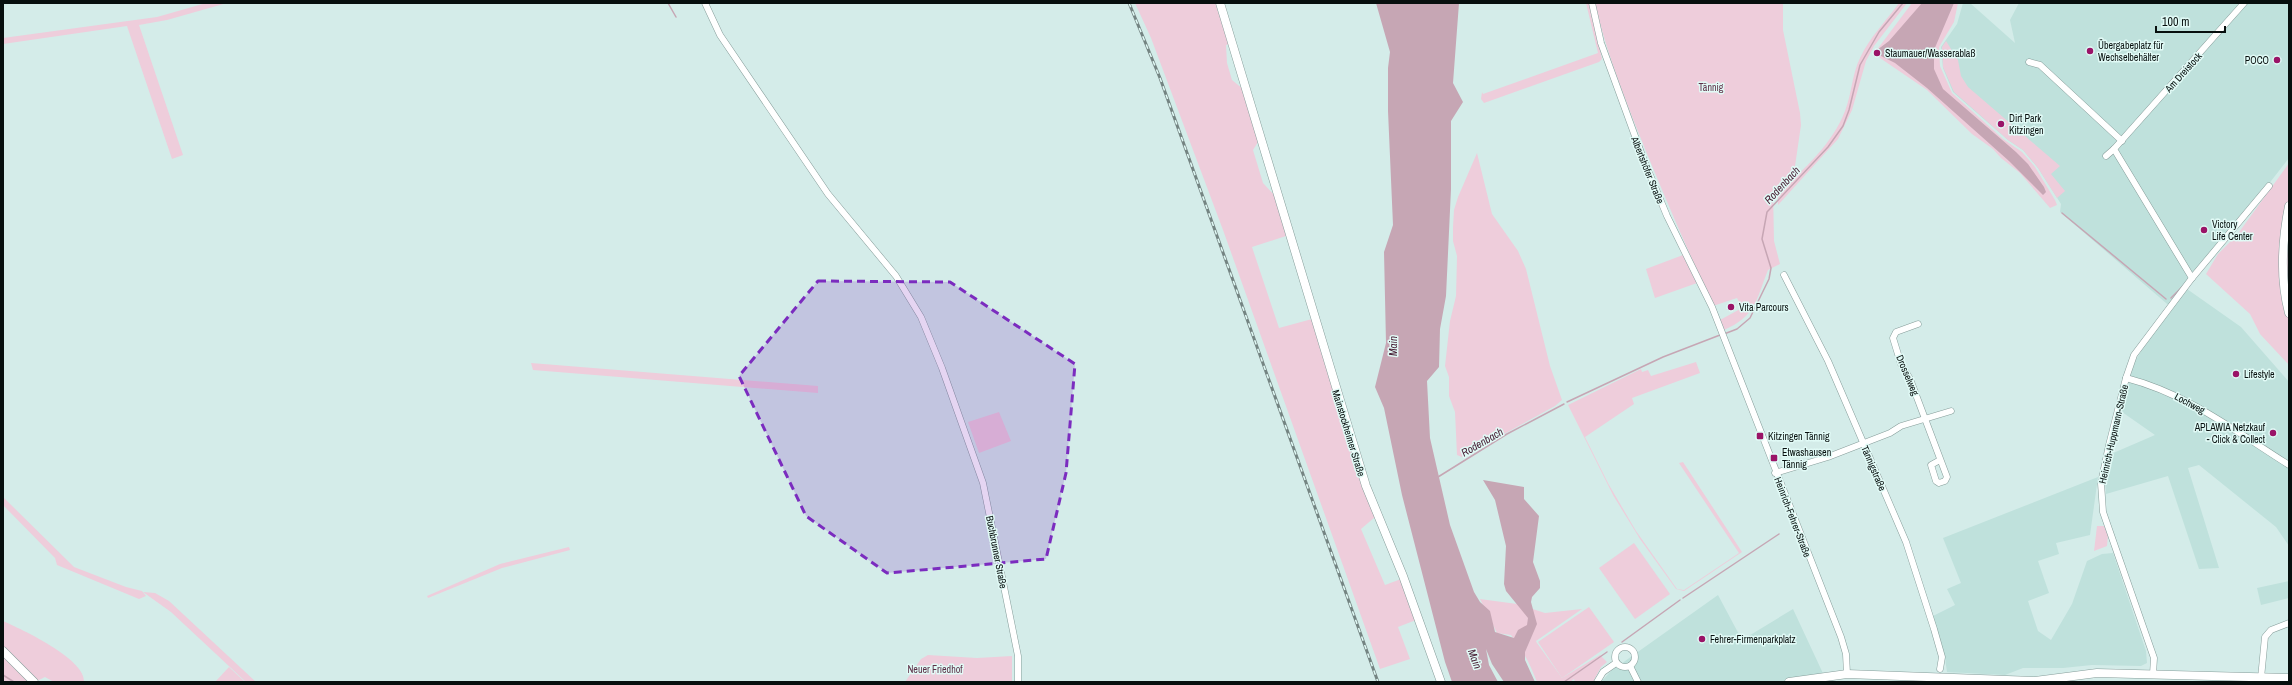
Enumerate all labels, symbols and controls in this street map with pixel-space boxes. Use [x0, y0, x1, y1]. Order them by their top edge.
scale bar [2156, 8, 2225, 34]
text: 100 m [2162, 14, 2189, 30]
place label: Übergabeplatz für Wechselbehälter [2098, 39, 2163, 64]
marker: Übergabeplatz für Wechselbehälter [2085, 46, 2095, 56]
place label: Staumauer/Wasserablaß [1885, 47, 1975, 60]
marker: Staumauer/Wasserablaß [1872, 48, 1882, 58]
street label: Am Dreistock [2161, 49, 2205, 96]
place label: POCO [2245, 54, 2269, 67]
marker: POCO [2272, 55, 2282, 65]
park label: Tännig [1699, 81, 1724, 94]
place label: Dirt Park Kitzingen [2009, 112, 2044, 137]
marker: Dirt Park Kitzingen [1996, 119, 2006, 129]
street label: Albertshöfer Straße [1628, 134, 1667, 206]
water label: Rodenbach [1761, 163, 1803, 207]
place label: Victory Life Center [2212, 218, 2253, 243]
marker: Victory Life Center [2199, 225, 2209, 235]
place label: Vita Parcours [1739, 301, 1789, 314]
marker: Vita Parcours [1726, 302, 1736, 312]
water label: Main [1386, 336, 1400, 356]
street label: Drosselweg [1893, 353, 1922, 398]
place label: Lifestyle [2244, 368, 2275, 381]
marker: Lifestyle [2231, 369, 2241, 379]
street label: Heinrich-Huppmann-Straße [2096, 383, 2131, 485]
street label: Mainstockheimer Straße [1329, 388, 1368, 478]
street label: Lochweg [2172, 390, 2208, 417]
place label: APLAWIA Netzkauf - Click & Collect [2194, 421, 2266, 446]
water label: Rodenbach [1459, 424, 1505, 460]
marker: APLAWIA Netzkauf - Click & Collect [2268, 428, 2278, 438]
place label: Kitzingen Tännig [1768, 430, 1830, 443]
marker: Kitzingen Tännig [1755, 431, 1765, 441]
street label: Tännigstraße [1858, 444, 1889, 493]
place label: Etwashausen Tännig [1782, 446, 1831, 471]
marker: Etwashausen Tännig [1769, 453, 1779, 463]
street label: Heinrich-Fehrer-Straße [1771, 475, 1814, 560]
street label: Buchbrunner Straße [983, 515, 1010, 590]
place label: Fehrer-Firmenparkplatz [1710, 633, 1796, 646]
marker: Fehrer-Firmenparkplatz [1697, 634, 1707, 644]
water label: Main [1465, 647, 1485, 671]
park label: Neuer Friedhof [907, 663, 963, 676]

